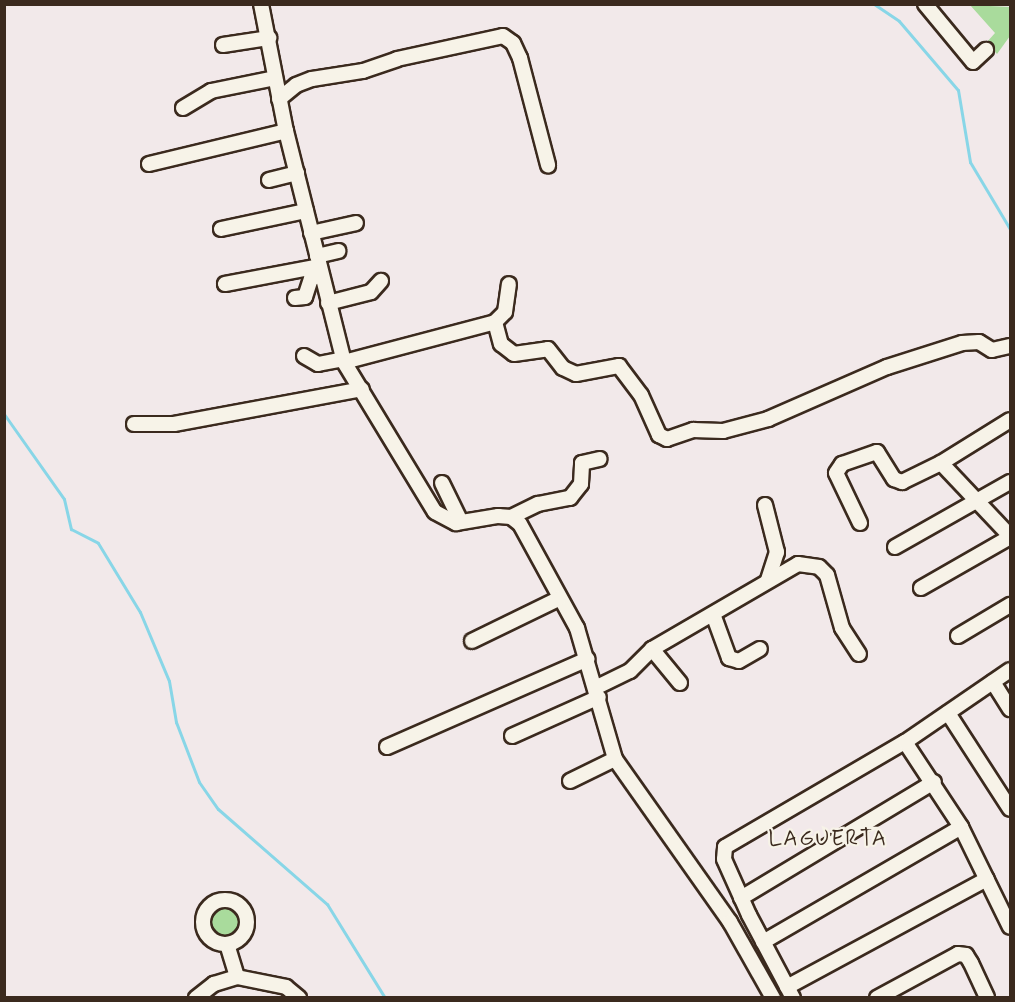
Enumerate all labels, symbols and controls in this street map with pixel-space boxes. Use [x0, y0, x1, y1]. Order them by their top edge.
district label: LAGUERTA [768, 827, 888, 853]

